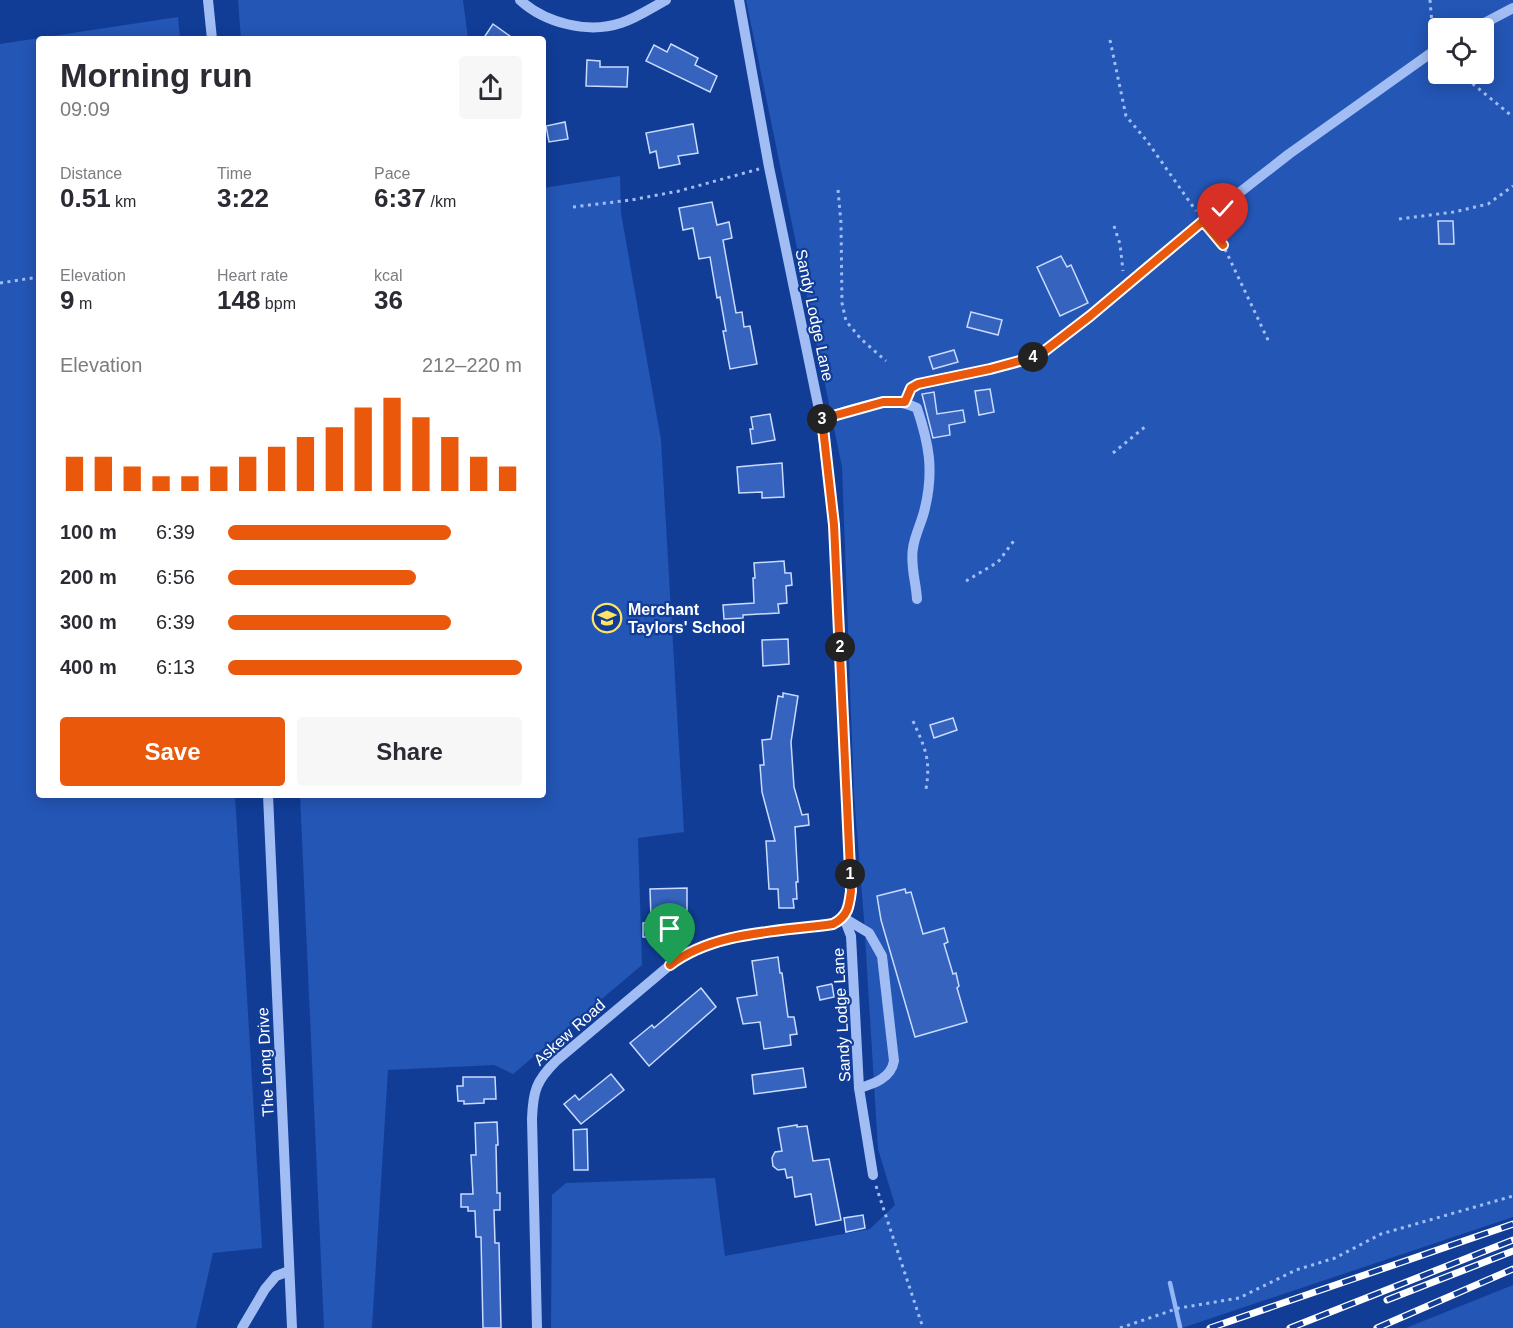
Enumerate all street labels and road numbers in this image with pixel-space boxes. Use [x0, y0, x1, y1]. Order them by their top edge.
street label: Sandy Lodge Lane [792, 248, 837, 383]
street label: Sandy Lodge Lane [829, 947, 854, 1082]
street label: Askew Road [530, 996, 608, 1069]
street label: The Long Drive [254, 1007, 277, 1117]

